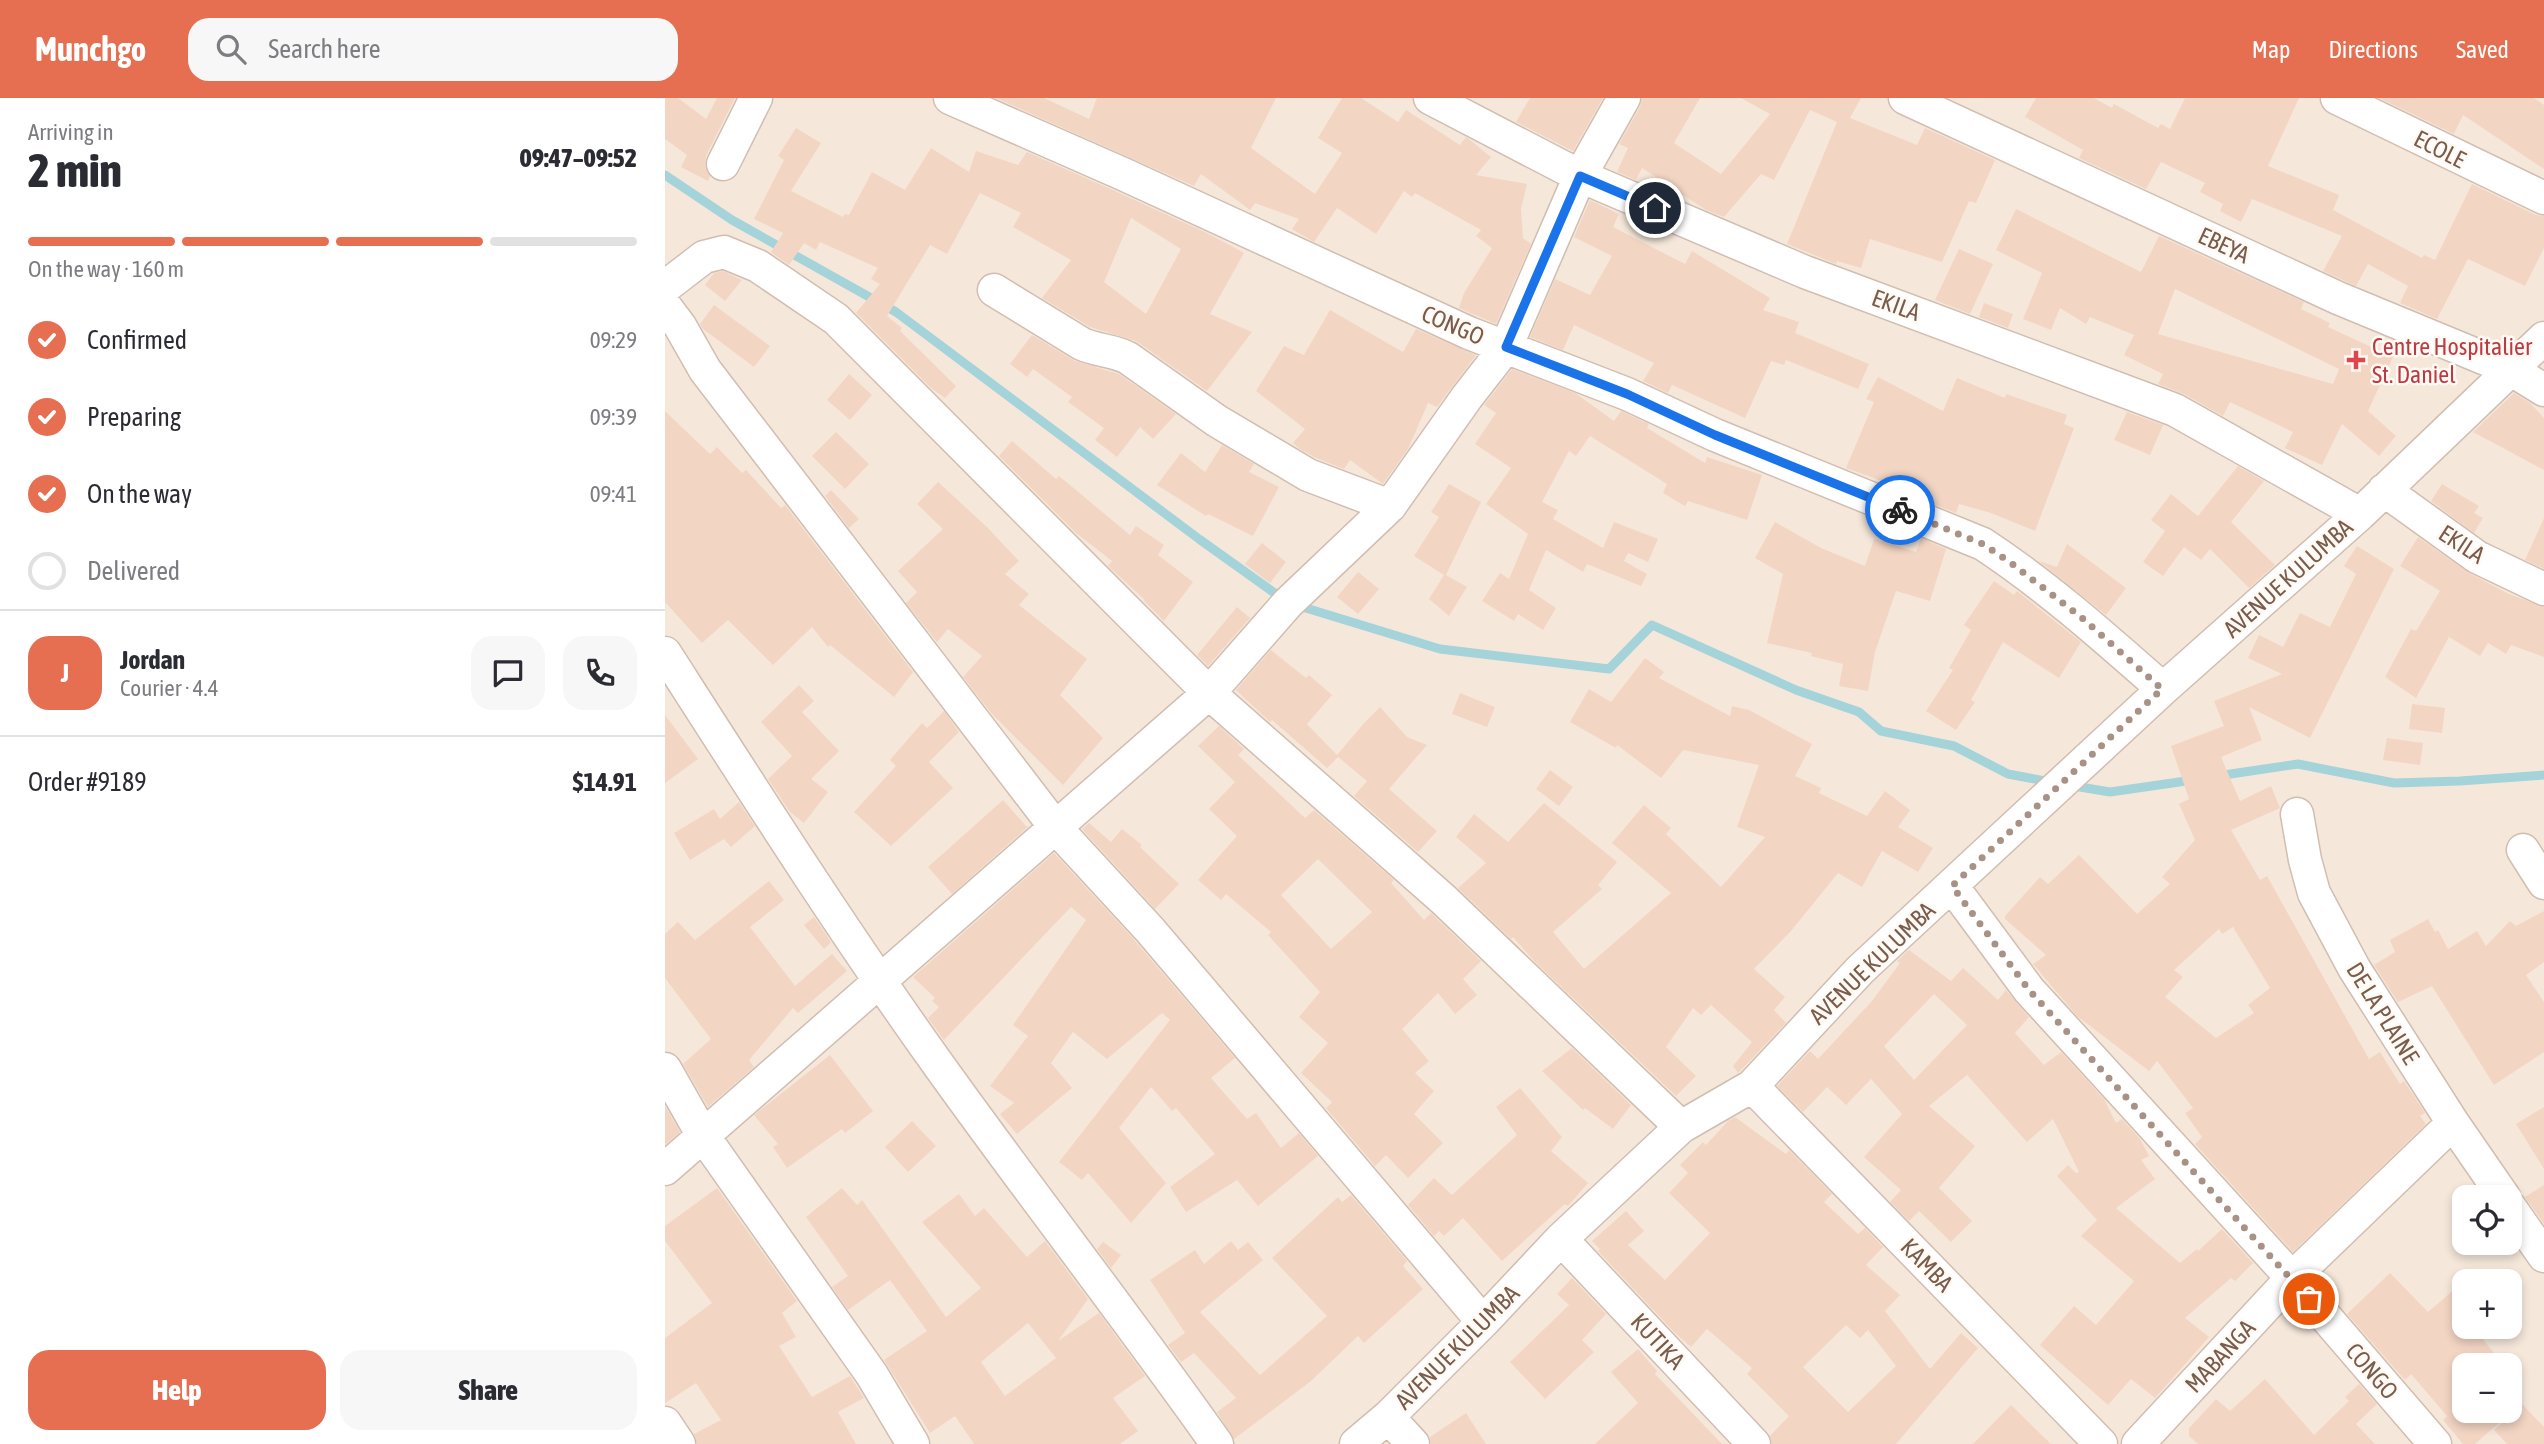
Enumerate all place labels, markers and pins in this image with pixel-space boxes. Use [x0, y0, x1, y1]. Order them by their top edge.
pin [1625, 178, 1685, 238]
place label: Centre Hospitalier St. Daniel [2372, 333, 2533, 388]
marker: Centre Hospitalier St. Daniel [2346, 350, 2366, 370]
pin [2279, 1269, 2339, 1329]

